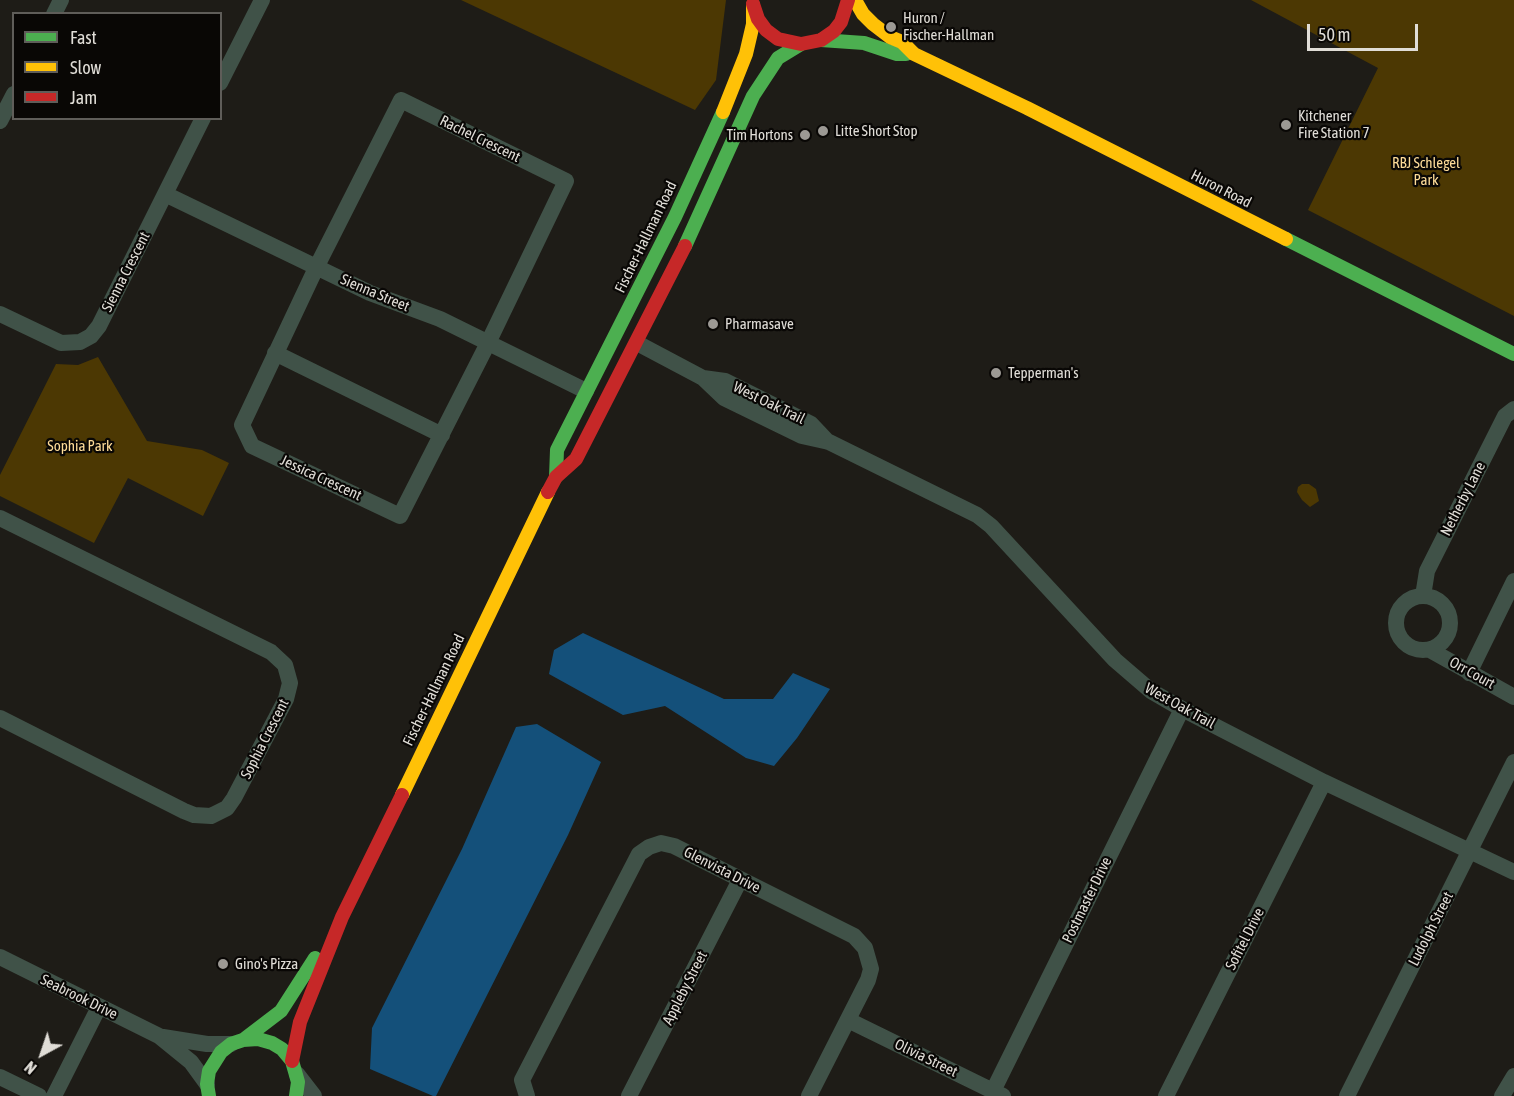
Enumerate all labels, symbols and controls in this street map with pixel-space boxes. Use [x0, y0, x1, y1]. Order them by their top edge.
place label: Huron / Fischer-Hallman [903, 9, 994, 44]
legend [12, 12, 222, 120]
scale bar [1310, 12, 1421, 50]
marker: Huron / Fischer-Hallman [884, 20, 898, 34]
text: 50 m [1318, 24, 1350, 45]
text: Fast [70, 27, 97, 48]
text: Slow [70, 57, 101, 78]
text: Jam [70, 87, 97, 108]
place label: Kitchener Fire Station 7 [1298, 107, 1370, 142]
street label: Rachel Crescent [437, 112, 523, 166]
marker: Kitchener Fire Station 7 [1279, 118, 1293, 132]
place label: Litte Short Stop [835, 122, 918, 140]
marker: Litte Short Stop [816, 124, 830, 138]
place label: Tim Hortons [727, 126, 793, 144]
marker: Tim Hortons [798, 128, 812, 142]
park label: RBJ Schlegel Park [1392, 154, 1460, 189]
street label: Huron Road [1188, 166, 1254, 212]
street label: Fischer-Hallman Road [611, 178, 681, 296]
street label: Sienna Crescent [98, 229, 154, 315]
street label: Sienna Street [338, 270, 412, 316]
place label: Pharmasave [725, 315, 794, 333]
marker: Pharmasave [706, 317, 720, 331]
place label: Tepperman's [1008, 364, 1078, 382]
marker: Tepperman's [989, 366, 1003, 380]
street label: West Oak Trail [730, 378, 808, 428]
park label: Sophia Park [47, 437, 113, 455]
street label: Jessica Crescent [278, 451, 364, 505]
street label: Netherby Lane [1437, 459, 1489, 539]
street label: Fischer-Hallman Road [399, 631, 469, 749]
street label: Orr Court [1446, 653, 1498, 693]
street label: West Oak Trail [1142, 679, 1218, 733]
street label: Sophia Crescent [237, 696, 293, 782]
street label: Glenvista Drive [681, 843, 763, 897]
street label: Postmaster Drive [1058, 854, 1116, 946]
street label: Ludolph Street [1405, 889, 1457, 969]
street label: Sofitel Drive [1222, 905, 1268, 973]
street label: Appleby Street [659, 948, 711, 1028]
place label: Gino's Pizza [235, 955, 298, 973]
marker: Gino's Pizza [216, 957, 230, 971]
street label: Seabrook Drive [38, 971, 120, 1023]
north arrow [12, 1024, 72, 1084]
street label: Olivia Street [892, 1035, 960, 1081]
text: N [21, 1058, 40, 1078]

